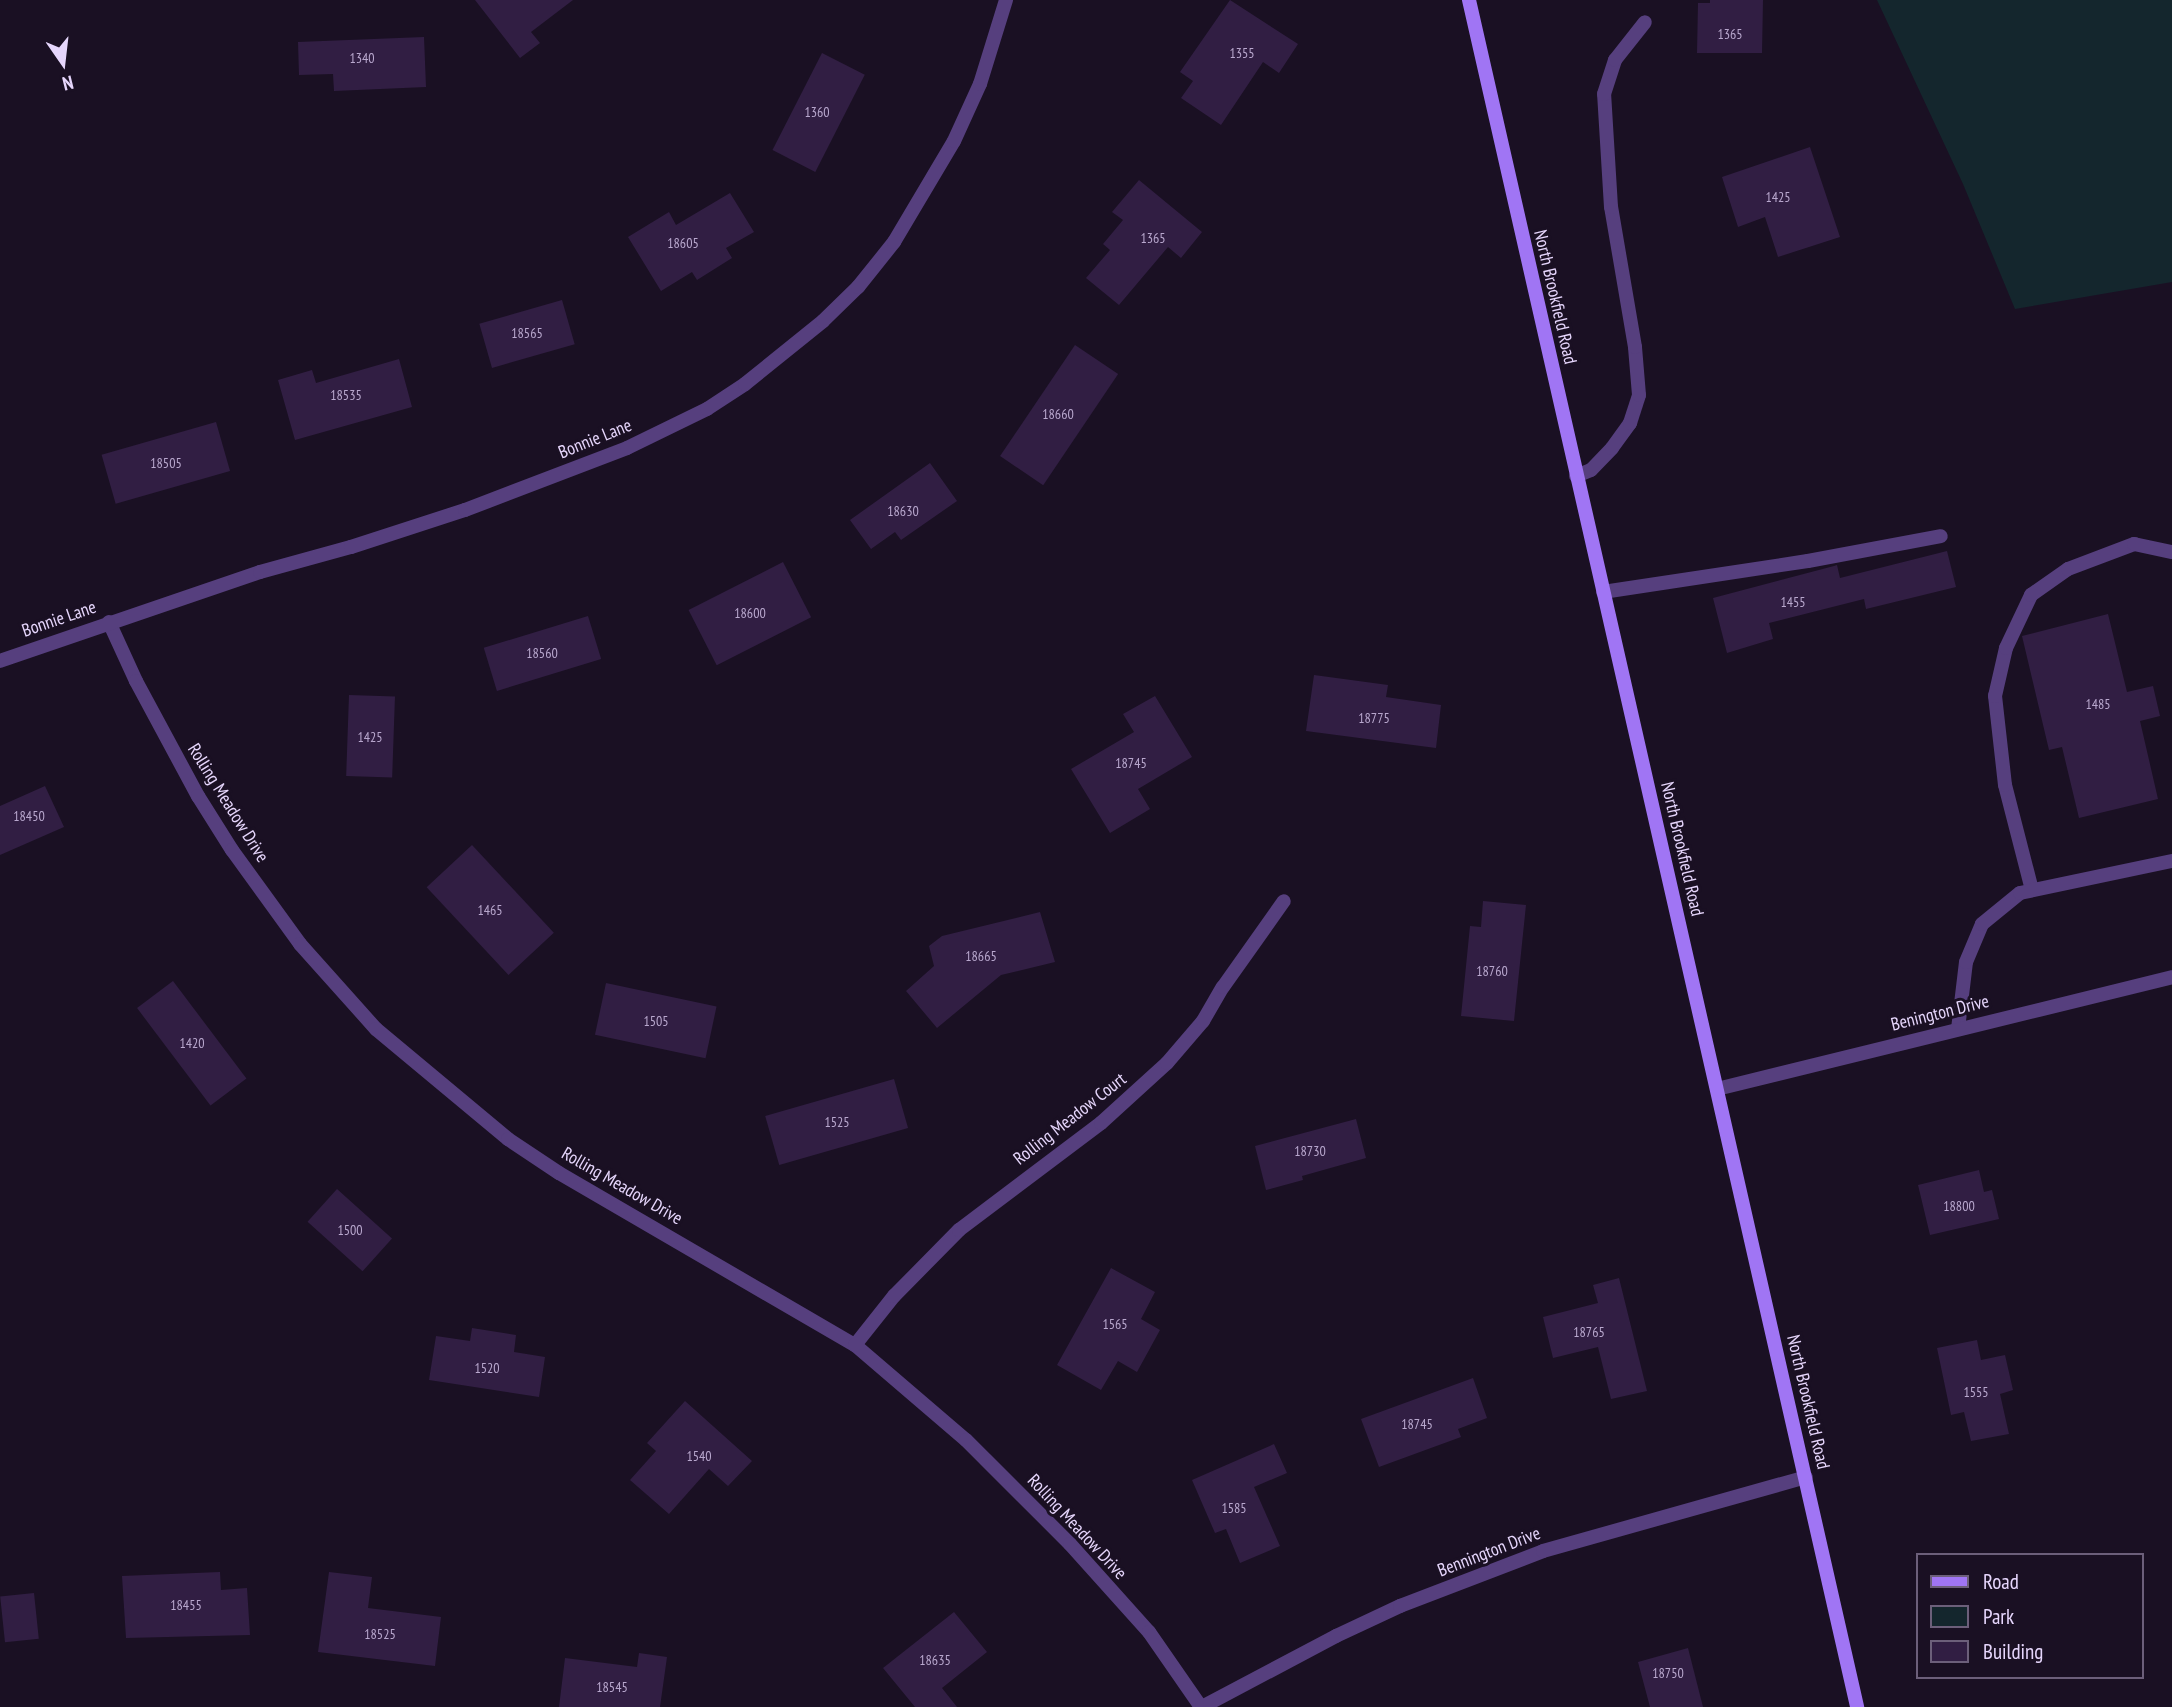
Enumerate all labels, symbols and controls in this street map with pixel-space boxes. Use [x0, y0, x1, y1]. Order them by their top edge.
house number: 1365 [1717, 26, 1743, 42]
north arrow [28, 28, 98, 98]
house number: 1355 [1229, 45, 1255, 61]
house number: 1340 [349, 50, 375, 66]
text: N [60, 70, 76, 96]
house number: 1360 [804, 104, 830, 120]
house number: 1425 [1765, 189, 1791, 205]
street label: North Brookfield Road [1529, 228, 1581, 366]
house number: 1365 [1140, 230, 1166, 246]
house number: 18605 [667, 235, 699, 251]
house number: 18565 [511, 325, 543, 341]
house number: 18535 [330, 387, 362, 403]
house number: 18660 [1042, 406, 1074, 422]
street label: Bonnie Lane [555, 415, 635, 463]
house number: 18505 [150, 455, 182, 471]
house number: 18630 [887, 503, 919, 519]
house number: 1455 [1780, 594, 1806, 610]
street label: Bonnie Lane [19, 596, 99, 642]
house number: 18600 [734, 605, 766, 621]
house number: 18560 [526, 645, 558, 661]
house number: 1485 [2085, 696, 2111, 712]
house number: 18775 [1358, 710, 1390, 726]
house number: 1425 [357, 729, 383, 745]
street label: Rolling Meadow Drive [183, 740, 273, 866]
house number: 18745 [1115, 755, 1147, 771]
street label: North Brookfield Road [1656, 780, 1708, 918]
house number: 18450 [13, 808, 45, 824]
house number: 1465 [477, 902, 503, 918]
house number: 18665 [965, 948, 997, 964]
house number: 18760 [1476, 963, 1508, 979]
street label: Benington Drive [1889, 990, 1991, 1036]
house number: 1505 [643, 1013, 669, 1029]
house number: 1420 [179, 1035, 205, 1051]
street label: Rolling Meadow Court [1009, 1068, 1131, 1170]
house number: 1525 [824, 1114, 850, 1130]
street label: Rolling Meadow Drive [558, 1143, 686, 1229]
house number: 18730 [1294, 1143, 1326, 1159]
house number: 18800 [1943, 1198, 1975, 1214]
house number: 1500 [337, 1222, 363, 1238]
house number: 1565 [1102, 1316, 1128, 1332]
house number: 18765 [1573, 1324, 1605, 1340]
street label: North Brookfield Road [1782, 1333, 1834, 1471]
house number: 1520 [474, 1360, 500, 1376]
house number: 1555 [1963, 1384, 1989, 1400]
house number: 18745 [1401, 1416, 1433, 1432]
house number: 1540 [686, 1448, 712, 1464]
street label: Rolling Meadow Drive [1023, 1470, 1131, 1584]
house number: 1585 [1221, 1500, 1247, 1516]
street label: Bennington Drive [1435, 1523, 1543, 1581]
legend [1916, 1553, 2144, 1679]
text: Road [1983, 1568, 2019, 1595]
house number: 18455 [170, 1597, 202, 1613]
text: Park [1983, 1603, 2014, 1630]
house number: 18525 [364, 1626, 396, 1642]
text: Building [1983, 1638, 2043, 1665]
house number: 18635 [919, 1652, 951, 1668]
house number: 18750 [1652, 1665, 1684, 1681]
house number: 18545 [596, 1679, 628, 1695]

